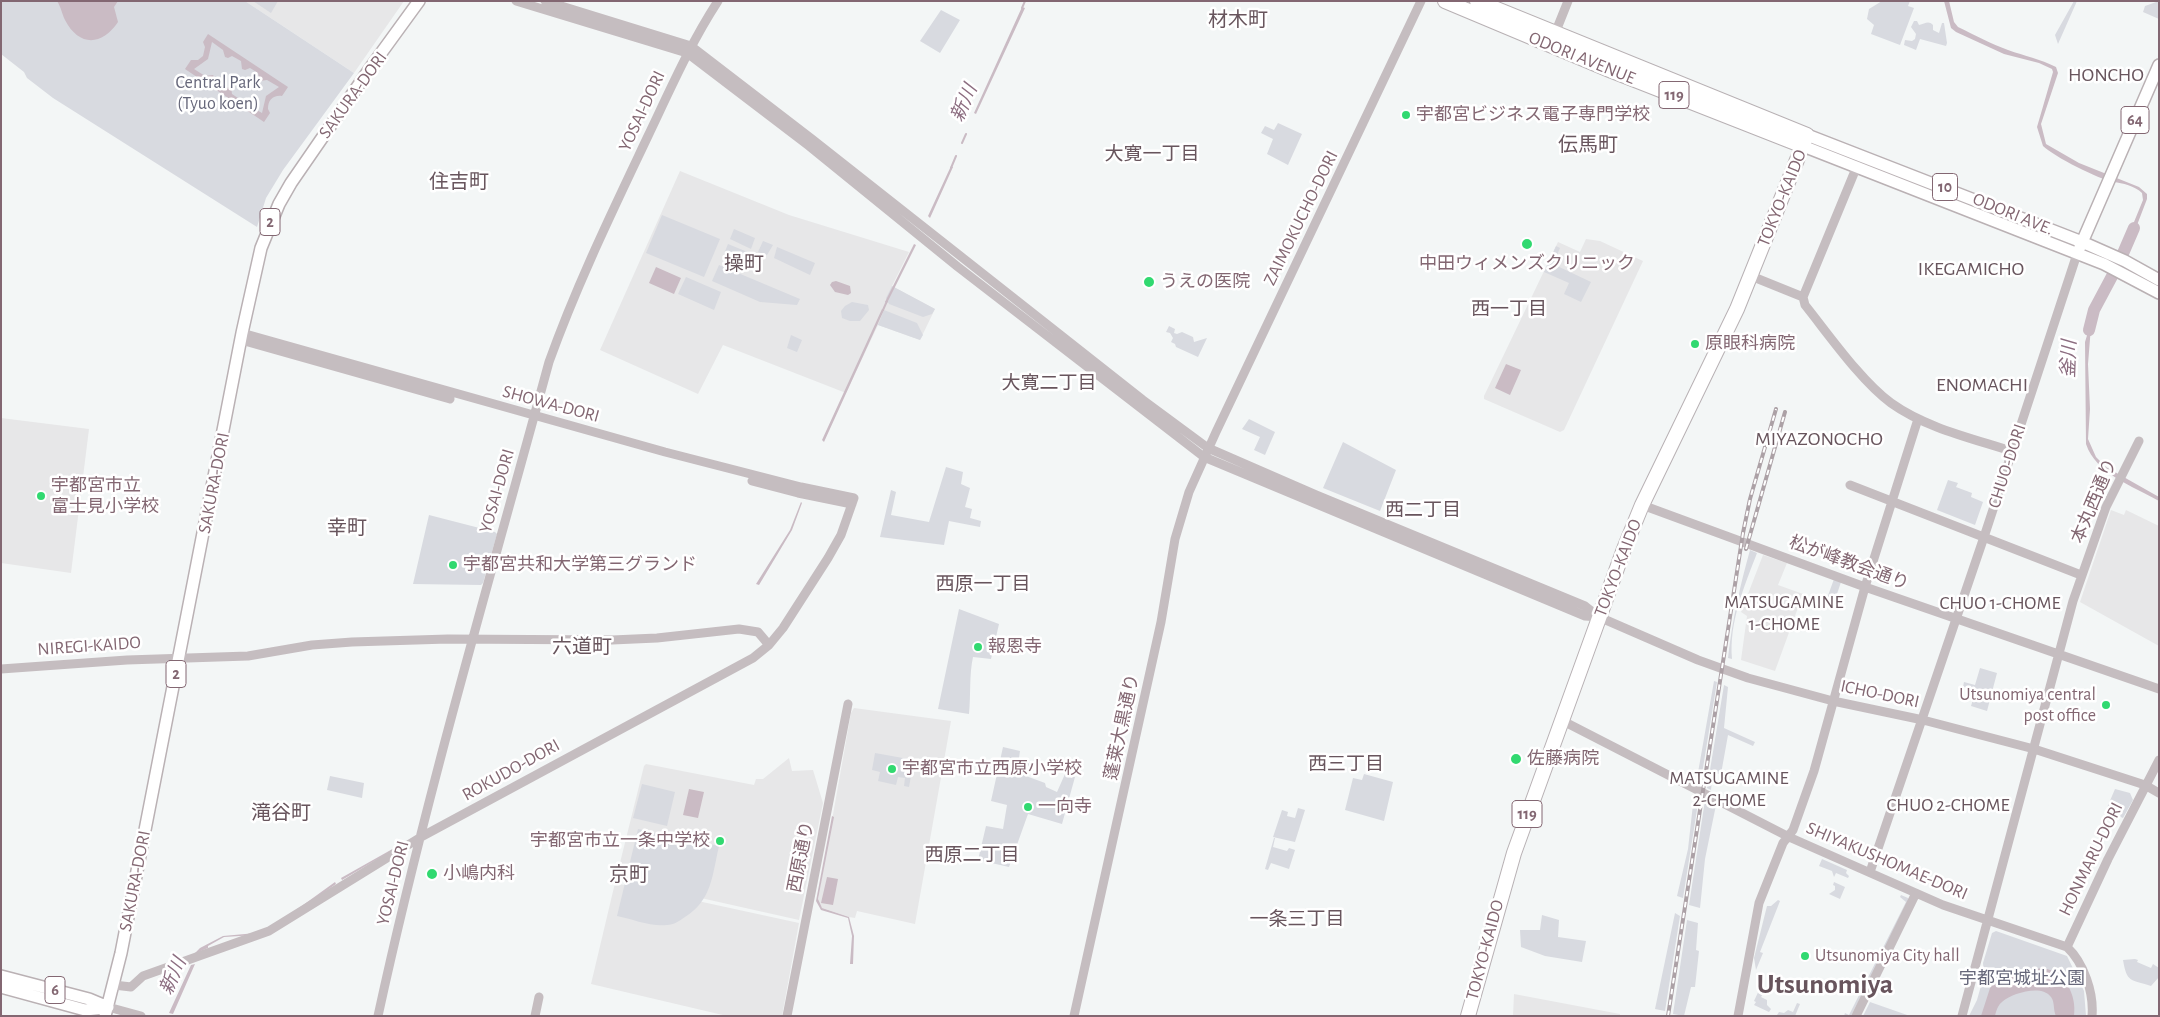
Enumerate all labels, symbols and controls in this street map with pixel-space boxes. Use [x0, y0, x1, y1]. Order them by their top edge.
district label: 材木町 [1208, 8, 1268, 32]
street label: ODORI AVENUE [1525, 27, 1639, 89]
street label: SAKURA-DORI [314, 47, 392, 143]
district label: HONCHO [2064, 63, 2148, 87]
street label: YOSAI-DORI [614, 67, 670, 155]
park label: Central Park (Tyuo koen) [176, 72, 260, 115]
water label: 新川 [946, 81, 982, 125]
road number: 119 [1659, 82, 1689, 108]
place label: 宇都宮ビジネス電子専門学校 [1416, 104, 1650, 126]
road number: 64 [2121, 106, 2149, 134]
marker: 宇都宮ビジネス電子専門学校 [1400, 109, 1412, 121]
district label: 伝馬町 [1558, 133, 1618, 157]
district label: 大寛一丁目 [1105, 143, 1199, 165]
street label: TOKYO-KAIDO [1753, 146, 1811, 250]
street label: ZAIMOKUCHO-DORI [1259, 147, 1343, 289]
district label: 住吉町 [429, 170, 489, 194]
road number: 10 [1932, 173, 1958, 200]
street label: ODORI AVE. [1969, 188, 2057, 240]
road number: 2 [260, 208, 280, 236]
marker: 中田ウィメンズクリニック [1520, 237, 1534, 251]
district label: 操町 [724, 252, 764, 276]
place label: 中田ウィメンズクリニック [1419, 253, 1635, 275]
district label: IKEGAMICHO [1912, 257, 2030, 281]
place label: うえの医院 [1160, 271, 1250, 293]
marker: うえの医院 [1142, 275, 1156, 289]
district label: 西一丁目 [1471, 298, 1547, 320]
place label: 原眼科病院 [1705, 333, 1795, 355]
marker: 原眼科病院 [1689, 338, 1701, 350]
water label: 釜川 [2057, 340, 2081, 378]
district label: 大寛二丁目 [1002, 372, 1096, 394]
district label: ENOMACHI [1931, 373, 2033, 397]
street label: SHOWA-DORI [500, 381, 602, 427]
street label: CHUO-DORI [1983, 421, 2031, 511]
district label: MIYAZONOCHO [1748, 427, 1890, 451]
street label: SAKURA-DORI [194, 431, 234, 535]
street label: YOSAI-DORI [475, 447, 519, 535]
street label: 本丸西通り [2066, 455, 2122, 547]
place label: 宇都宮市立 富士見小学校 [51, 475, 159, 518]
marker: 宇都宮市立 富士見小学校 [35, 490, 47, 502]
district label: 西二丁目 [1385, 499, 1461, 521]
district label: 幸町 [327, 516, 367, 540]
street label: TOKYO-KAIDO [1589, 516, 1647, 620]
street label: 松が峰教会通り [1786, 531, 1912, 595]
place label: 宇都宮共和大学第三グランド [463, 554, 697, 576]
marker: 宇都宮共和大学第三グランド [447, 559, 459, 571]
district label: 西原一丁目 [936, 573, 1030, 595]
district label: MATSUGAMINE 1-CHOME [1717, 591, 1851, 635]
district label: CHUO 1-CHOME [1932, 592, 2068, 614]
street label: NIREGI-KAIDO [37, 632, 141, 660]
district label: 六道町 [552, 635, 612, 659]
place label: 報恩寺 [988, 636, 1042, 658]
marker: 報恩寺 [972, 641, 984, 653]
road number: 2 [166, 661, 186, 688]
street label: 蓬莱大黒通り [1100, 672, 1144, 782]
street label: ICHO-DORI [1839, 675, 1921, 713]
place label: Utsunomiya central post office [1959, 684, 2096, 726]
marker: Utsunomiya central post office [2100, 699, 2112, 711]
street label: ROKUDO-DORI [458, 734, 564, 806]
place label: 佐藤病院 [1527, 748, 1599, 770]
marker: 佐藤病院 [1509, 752, 1523, 766]
district label: 西三丁目 [1308, 753, 1384, 775]
place label: 宇都宮市立西原小学校 [902, 758, 1082, 780]
marker: 宇都宮市立西原小学校 [886, 763, 898, 775]
district label: MATSUGAMINE 2-CHOME [1662, 767, 1796, 811]
district label: CHUO 2-CHOME [1879, 794, 2017, 816]
place label: 一向寺 [1038, 796, 1092, 818]
street label: HONMARU-DORI [2054, 799, 2128, 919]
district label: 滝谷町 [251, 801, 311, 825]
marker: 一向寺 [1022, 801, 1034, 813]
road number: 119 [1512, 801, 1542, 828]
street label: SHIYAKUSHOMAE-DORI [1803, 817, 1971, 905]
street label: 西原通り [784, 820, 818, 894]
street label: SAKURA-DORI [115, 829, 155, 933]
place label: 宇都宮市立一条中学校 [530, 830, 710, 852]
marker: 宇都宮市立一条中学校 [714, 835, 726, 847]
street label: YOSAI-DORI [372, 838, 414, 928]
district label: 西原二丁目 [925, 844, 1019, 866]
place label: 小嶋内科 [443, 863, 515, 885]
district label: 京町 [609, 863, 649, 887]
marker: 小嶋内科 [425, 867, 439, 881]
street label: TOKYO-KAIDO [1461, 898, 1509, 1002]
district label: 一条三丁目 [1250, 908, 1344, 930]
place label: Utsunomiya City hall [1815, 945, 1960, 967]
marker: Utsunomiya City hall [1799, 950, 1811, 962]
water label: 新川 [155, 954, 191, 998]
district label: Utsunomiya [1757, 968, 1893, 1002]
park label: 宇都宮城址公園 [1959, 968, 2085, 990]
road number: 6 [45, 976, 65, 1004]

